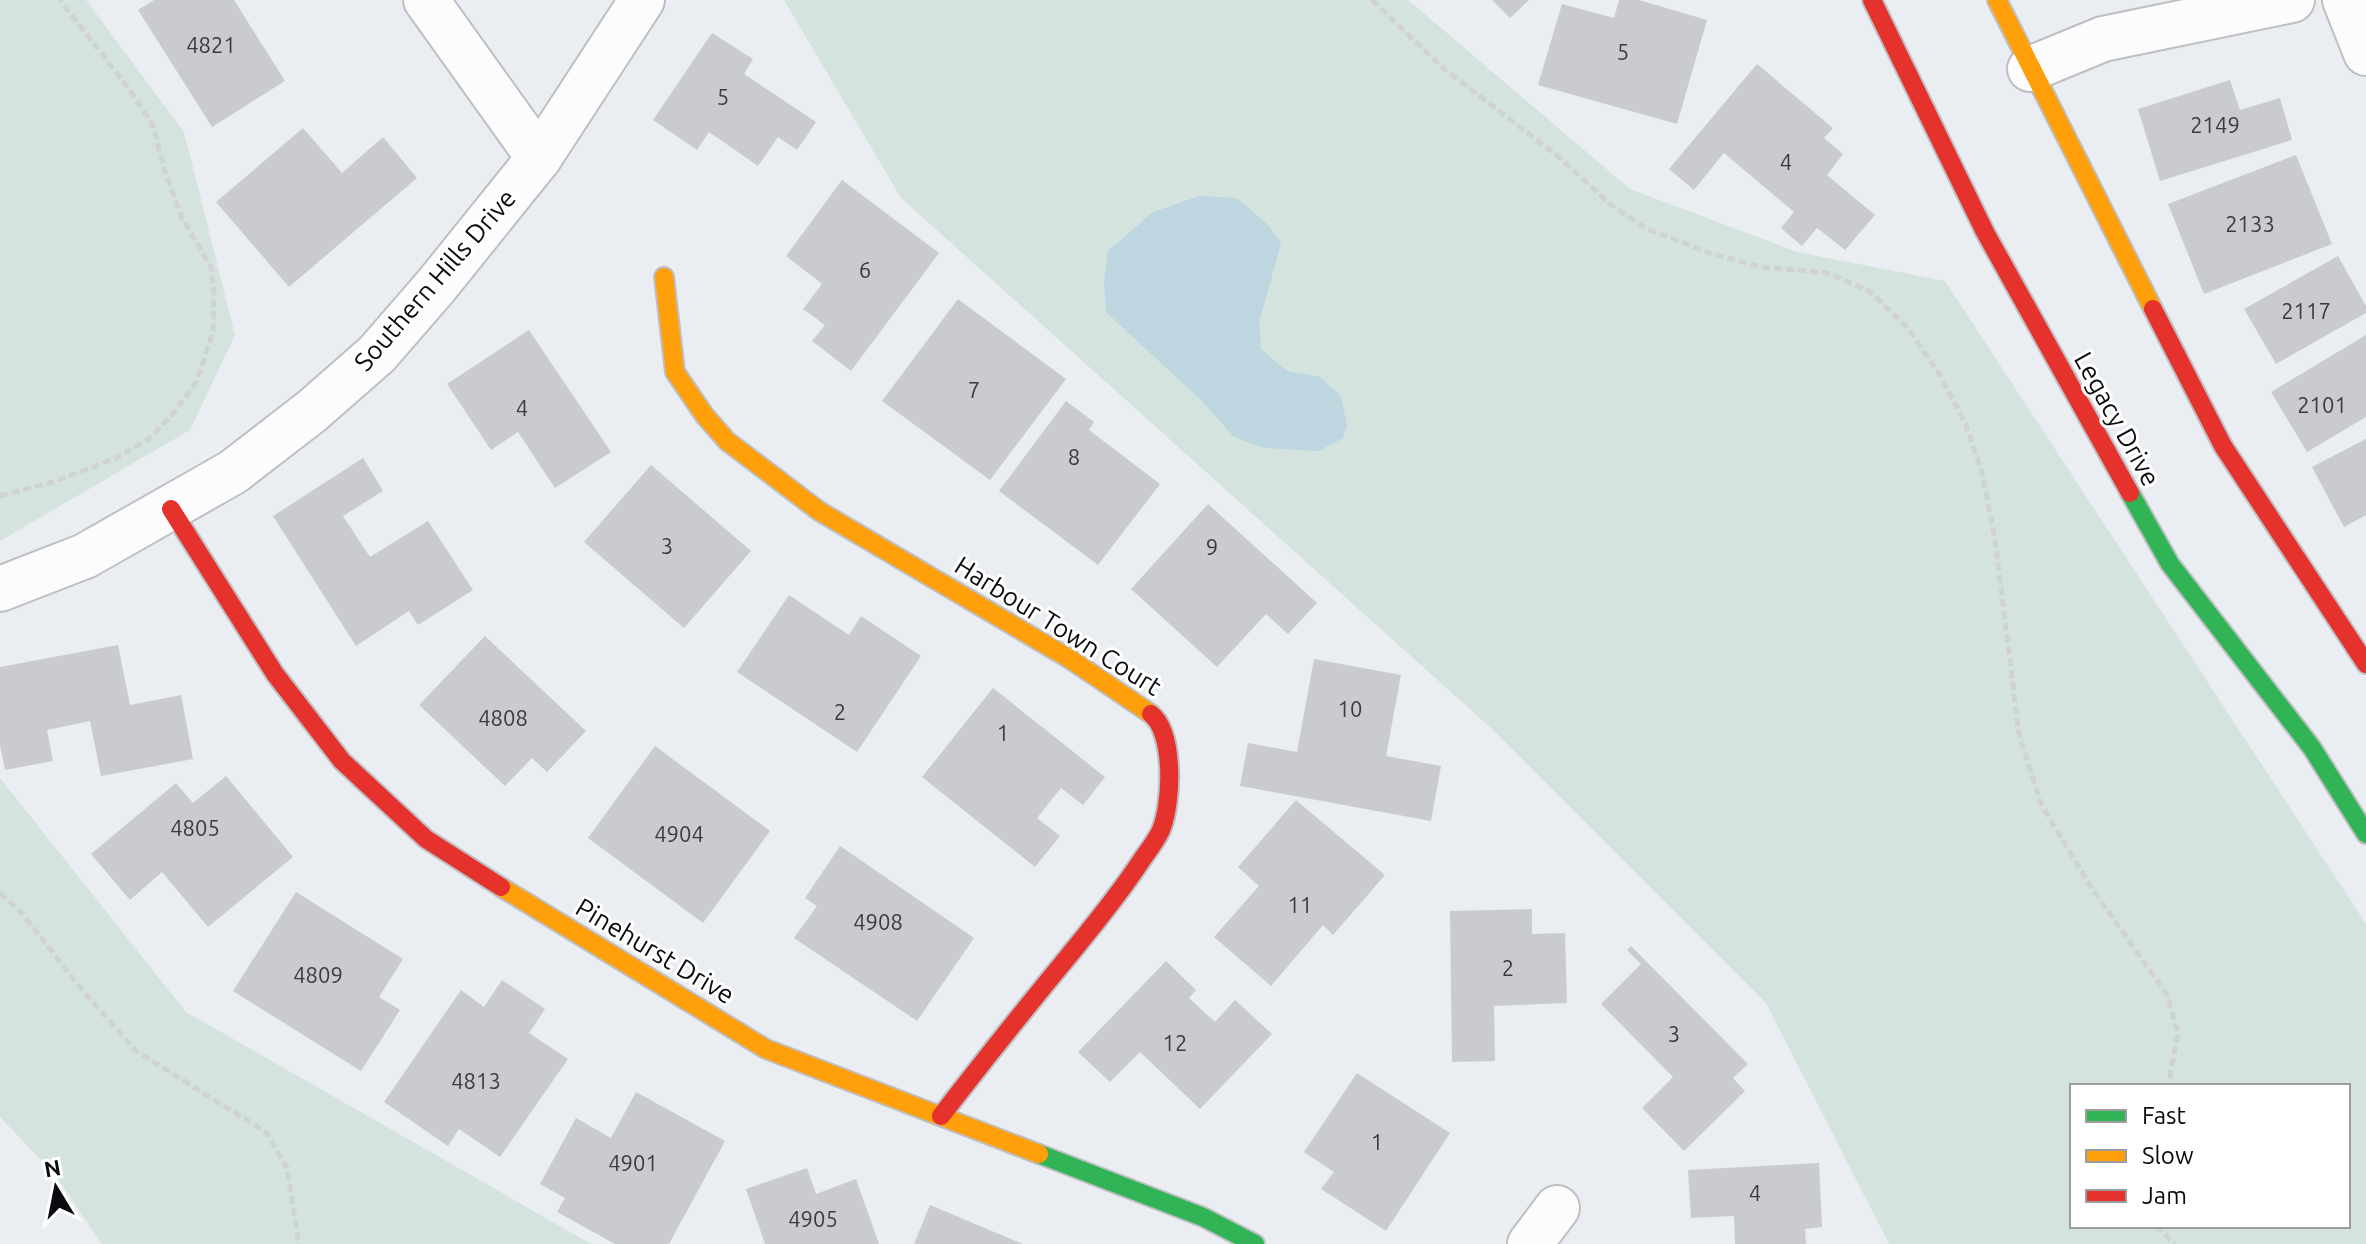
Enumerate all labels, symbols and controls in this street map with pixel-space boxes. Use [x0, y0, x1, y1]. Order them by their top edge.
house number: 4821 [186, 32, 236, 57]
house number: 5 [1617, 39, 1629, 64]
house number: 5 [717, 84, 729, 109]
house number: 2149 [2190, 112, 2240, 137]
house number: 4 [1780, 149, 1792, 174]
street label: Southern Hills Drive [348, 183, 521, 376]
house number: 2133 [2225, 211, 2275, 236]
house number: 6 [859, 257, 871, 282]
house number: 2117 [2281, 298, 2331, 323]
street label: Legacy Drive [2069, 347, 2166, 491]
house number: 7 [968, 377, 980, 402]
house number: 2101 [2297, 392, 2347, 417]
house number: 4 [516, 395, 528, 420]
house number: 8 [1068, 444, 1080, 469]
house number: 3 [661, 533, 673, 558]
house number: 9 [1206, 534, 1218, 559]
street label: Harbour Town Court [950, 550, 1167, 701]
house number: 10 [1338, 696, 1362, 721]
house number: 2 [834, 699, 846, 724]
house number: 4808 [478, 705, 528, 730]
house number: 1 [997, 720, 1009, 745]
house number: 4805 [170, 815, 220, 840]
house number: 4904 [654, 821, 704, 846]
street label: Pinehurst Drive [571, 892, 740, 1009]
house number: 11 [1288, 892, 1312, 917]
house number: 4908 [853, 909, 903, 934]
house number: 2 [1502, 955, 1514, 980]
house number: 4809 [293, 962, 343, 987]
house number: 3 [1668, 1021, 1680, 1046]
house number: 12 [1163, 1030, 1187, 1055]
house number: 4813 [451, 1068, 501, 1093]
legend [2070, 1084, 2350, 1228]
text: Fast [2142, 1102, 2186, 1129]
house number: 1 [1371, 1129, 1383, 1154]
text: Slow [2142, 1142, 2194, 1169]
north arrow [16, 1148, 96, 1228]
house number: 4901 [608, 1150, 658, 1175]
text: N [42, 1154, 63, 1182]
house number: 4 [1749, 1180, 1761, 1205]
text: Jam [2142, 1182, 2187, 1209]
house number: 4905 [788, 1206, 838, 1231]

